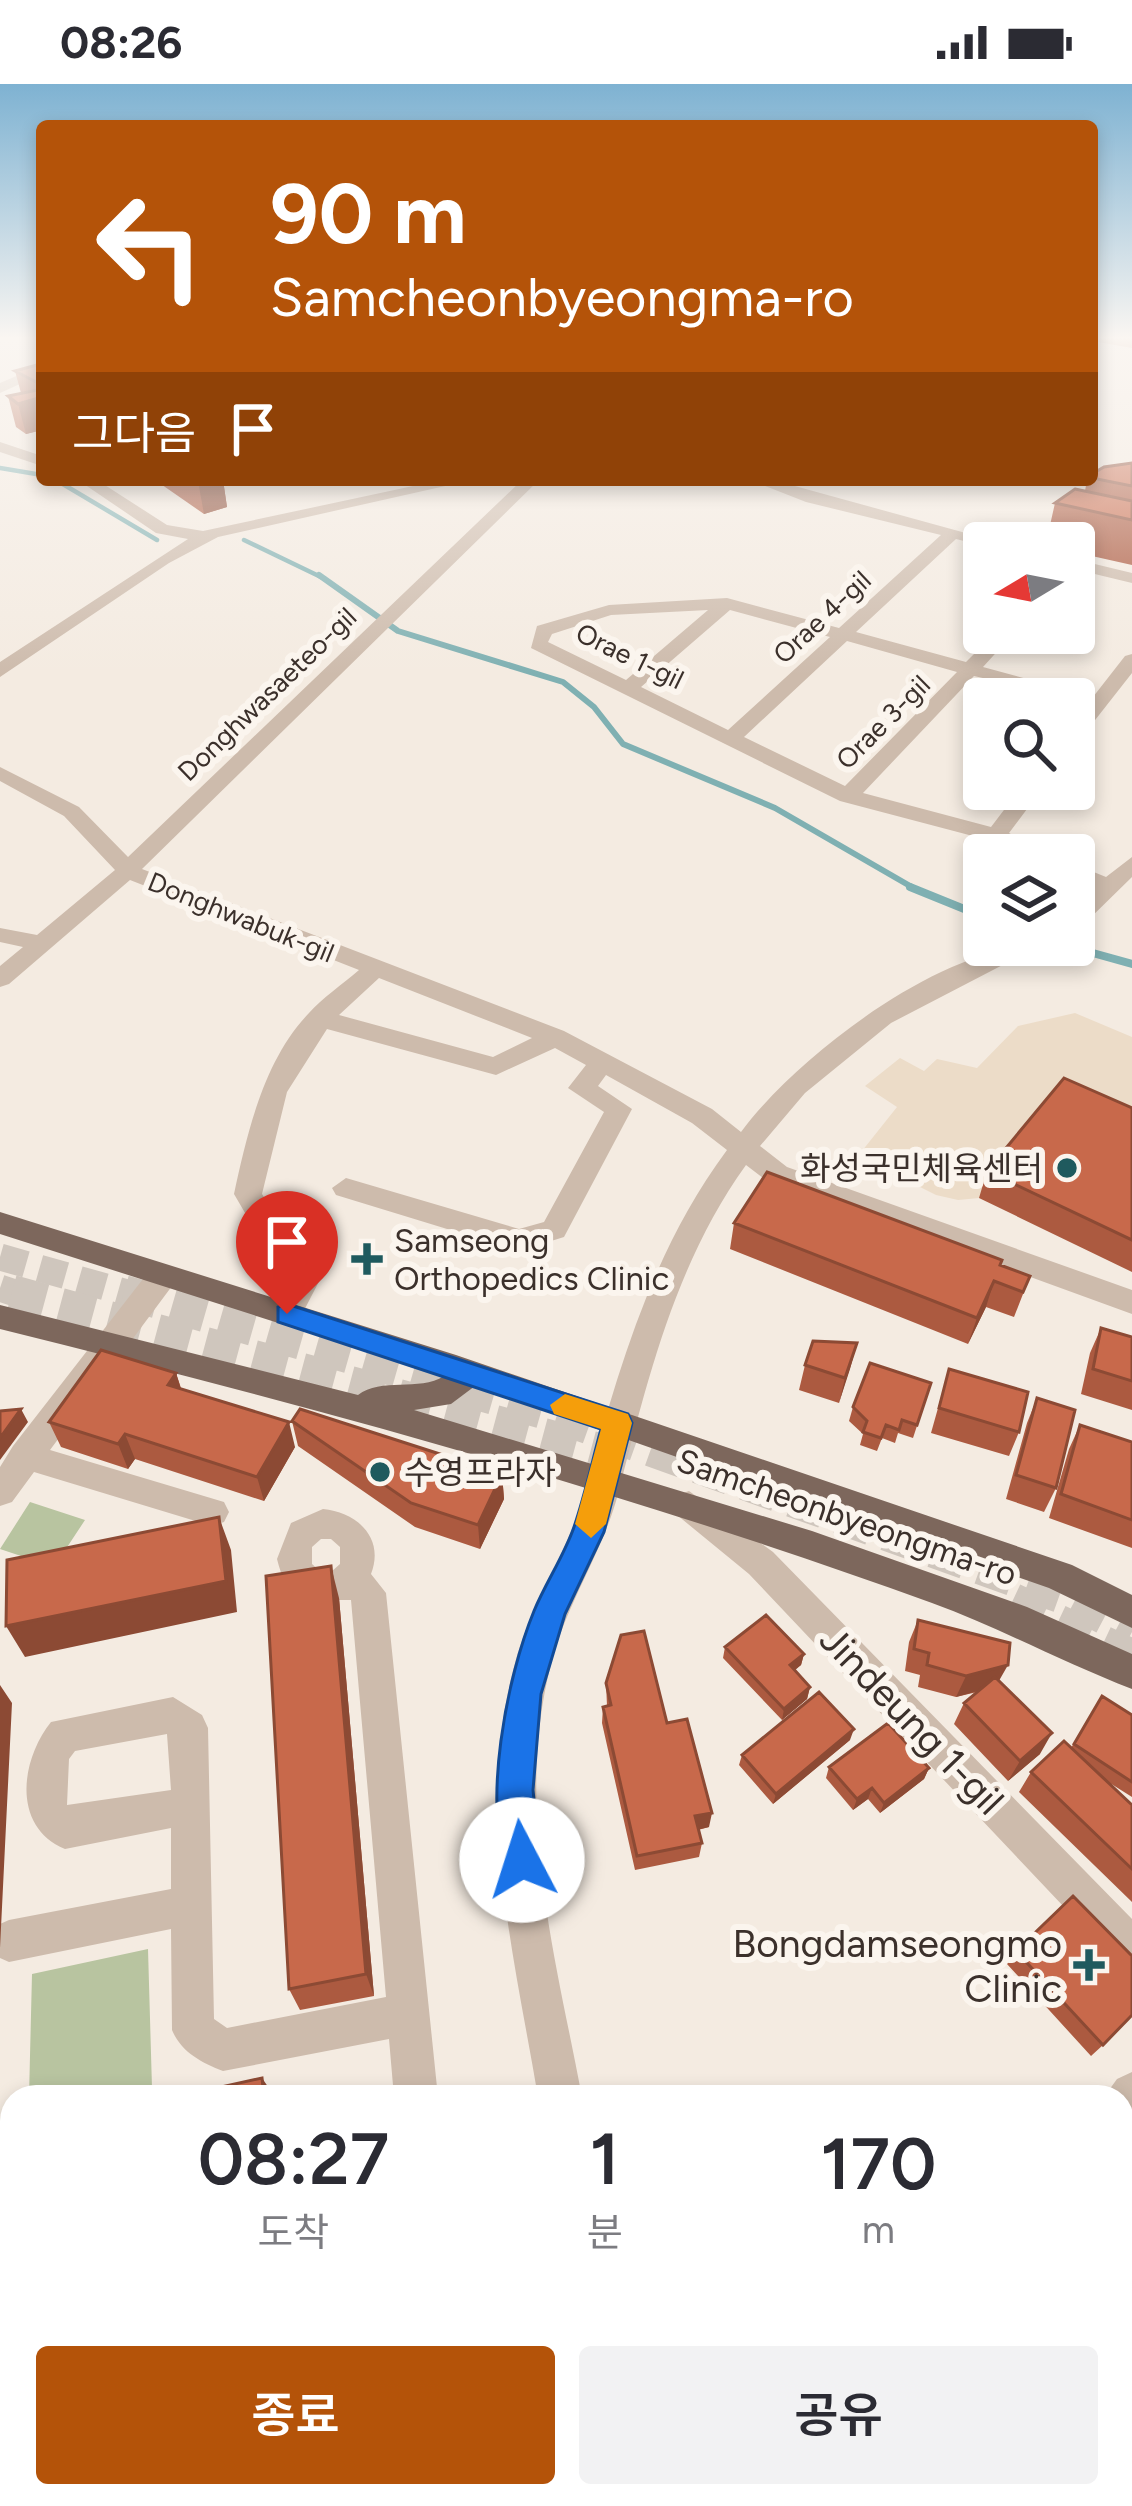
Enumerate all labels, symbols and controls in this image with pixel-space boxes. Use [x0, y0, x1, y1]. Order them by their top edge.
text: 08:26 [60, 15, 182, 69]
text: 90 m [270, 163, 466, 264]
icon: left [72, 168, 228, 324]
text: Samcheonbyeongma-ro [270, 265, 854, 330]
icon: arrive [220, 396, 286, 462]
text: 그다음 [72, 406, 196, 460]
north arrow [963, 522, 1095, 654]
map controls [963, 522, 1095, 966]
street label: Orae 4-gil [766, 564, 878, 670]
street label: Donghwasaeteo-gil [171, 600, 363, 788]
street label: Orae 1-gil [571, 616, 689, 696]
street label: Orae 3-gil [829, 668, 937, 776]
button: search [963, 678, 1095, 810]
button: layers [963, 834, 1095, 966]
street label: Donghwabuk-gil [143, 865, 339, 969]
place label: 화성국민체육센터 [800, 1149, 1043, 1188]
marker: 화성국민체육센터 [1054, 1155, 1080, 1181]
pin [236, 1191, 338, 1314]
icon: arrive [254, 1209, 320, 1275]
place label: Samseong Orthopedics Clinic [394, 1221, 669, 1298]
marker: Samseong Orthopedics Clinic [351, 1243, 383, 1275]
street label: Samcheonbyeongma-ro [672, 1440, 1022, 1594]
place label: 수영프라자 [404, 1453, 556, 1492]
marker: 수영프라자 [367, 1459, 393, 1485]
street label: Jindeung 1-gil [810, 1616, 1014, 1824]
position arrow [459, 1797, 585, 1923]
place label: Bongdamseongmo Clinic [732, 1920, 1062, 2012]
marker: Bongdamseongmo Clinic [1073, 1949, 1105, 1981]
text: 08:27 [198, 2116, 389, 2202]
text: 1 [590, 2116, 620, 2202]
text: 170 [820, 2121, 936, 2207]
text: m [862, 2206, 895, 2253]
text: 도착 [257, 2209, 329, 2256]
text: 분 [587, 2209, 623, 2256]
button: 종료 [36, 2346, 555, 2484]
button: 공유 [579, 2346, 1098, 2484]

